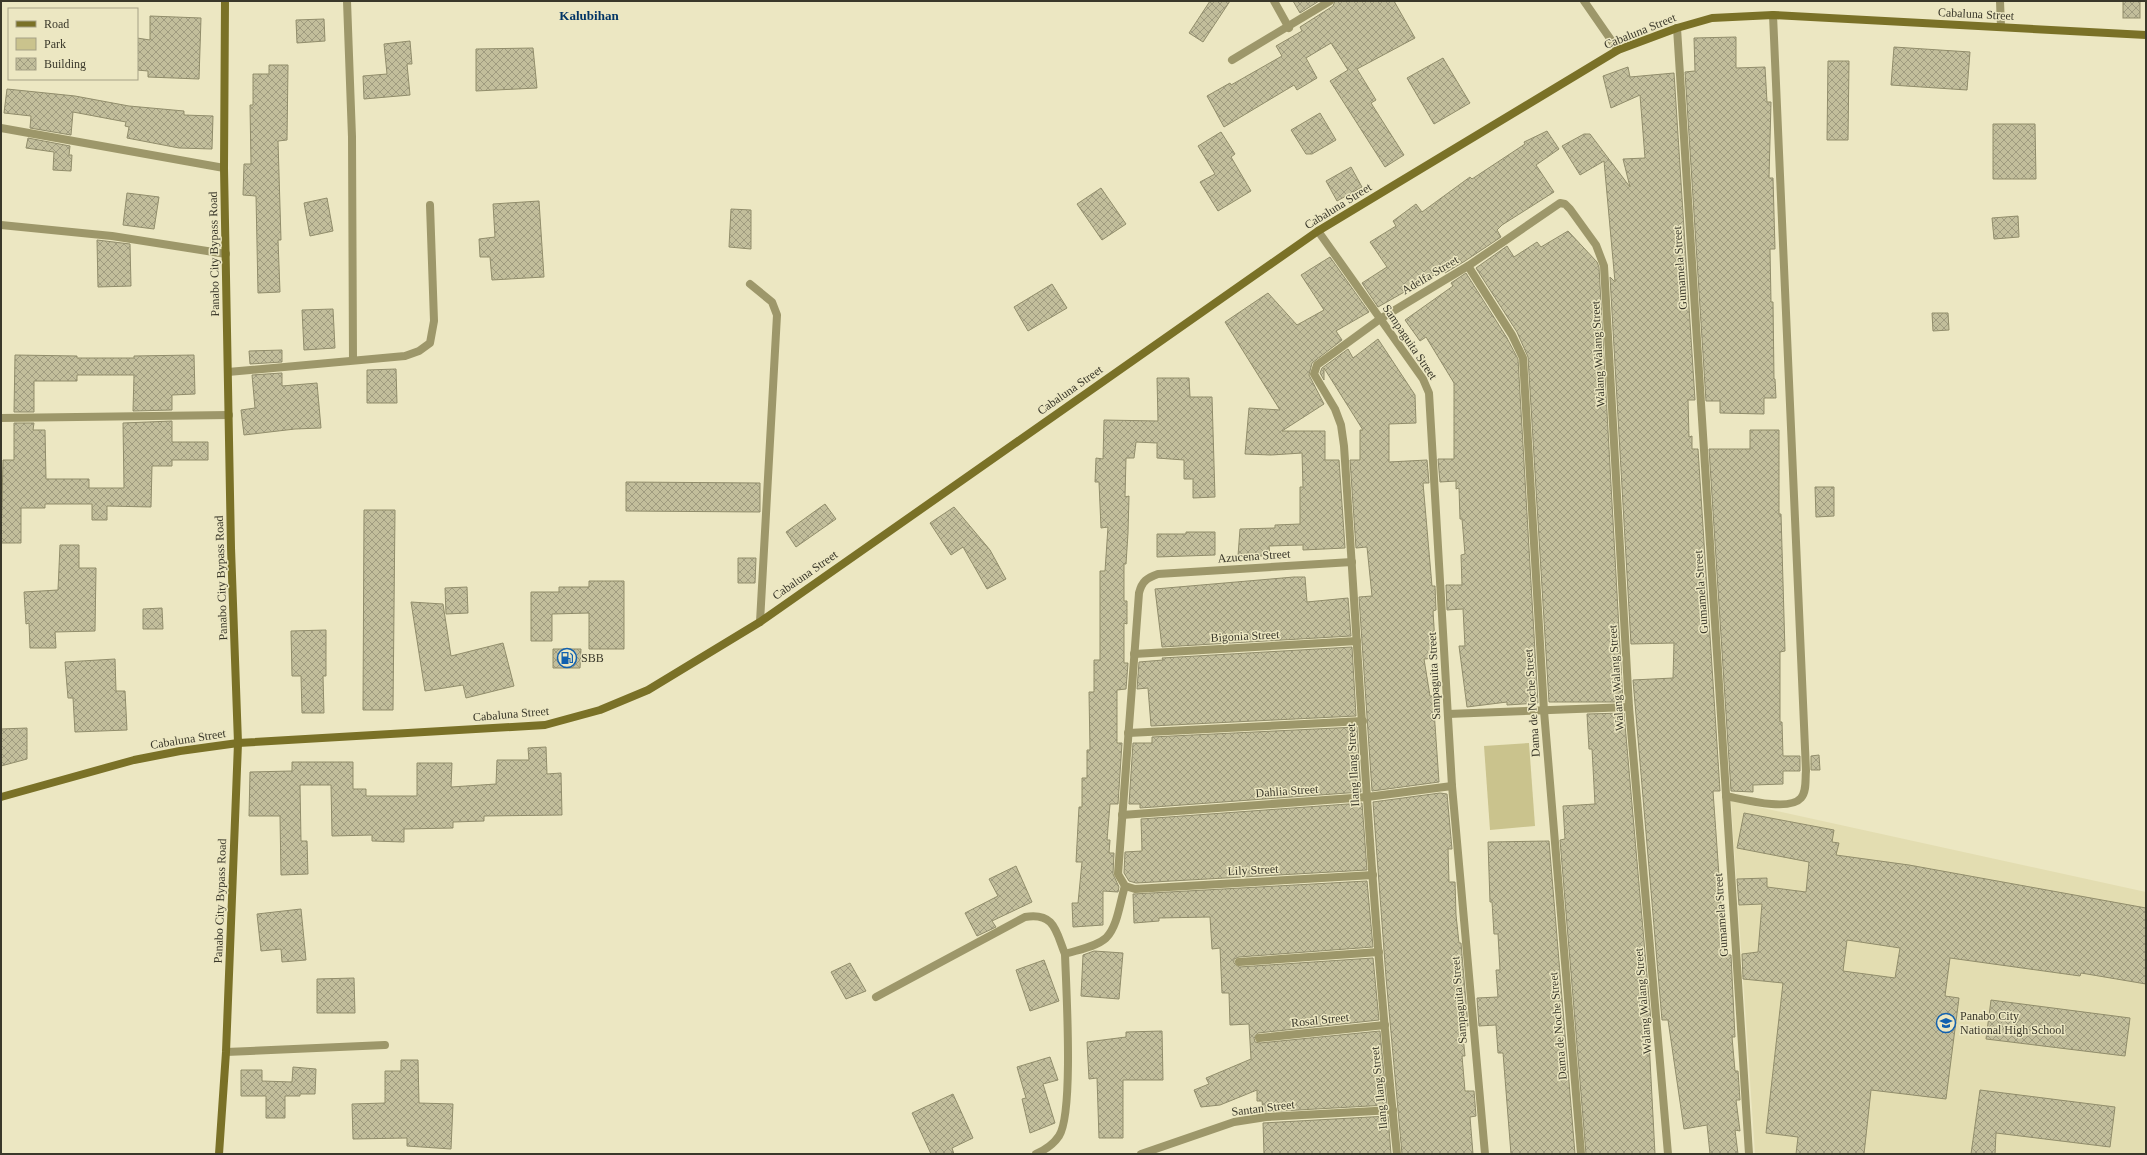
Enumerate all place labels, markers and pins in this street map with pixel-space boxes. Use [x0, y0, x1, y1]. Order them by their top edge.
fuel station icon: SBB [556, 647, 578, 669]
place label: SBB [581, 651, 604, 665]
place label: Panabo City National High School [1960, 1009, 2065, 1037]
school or university icon: Panabo City National High School [1935, 1012, 1957, 1034]

